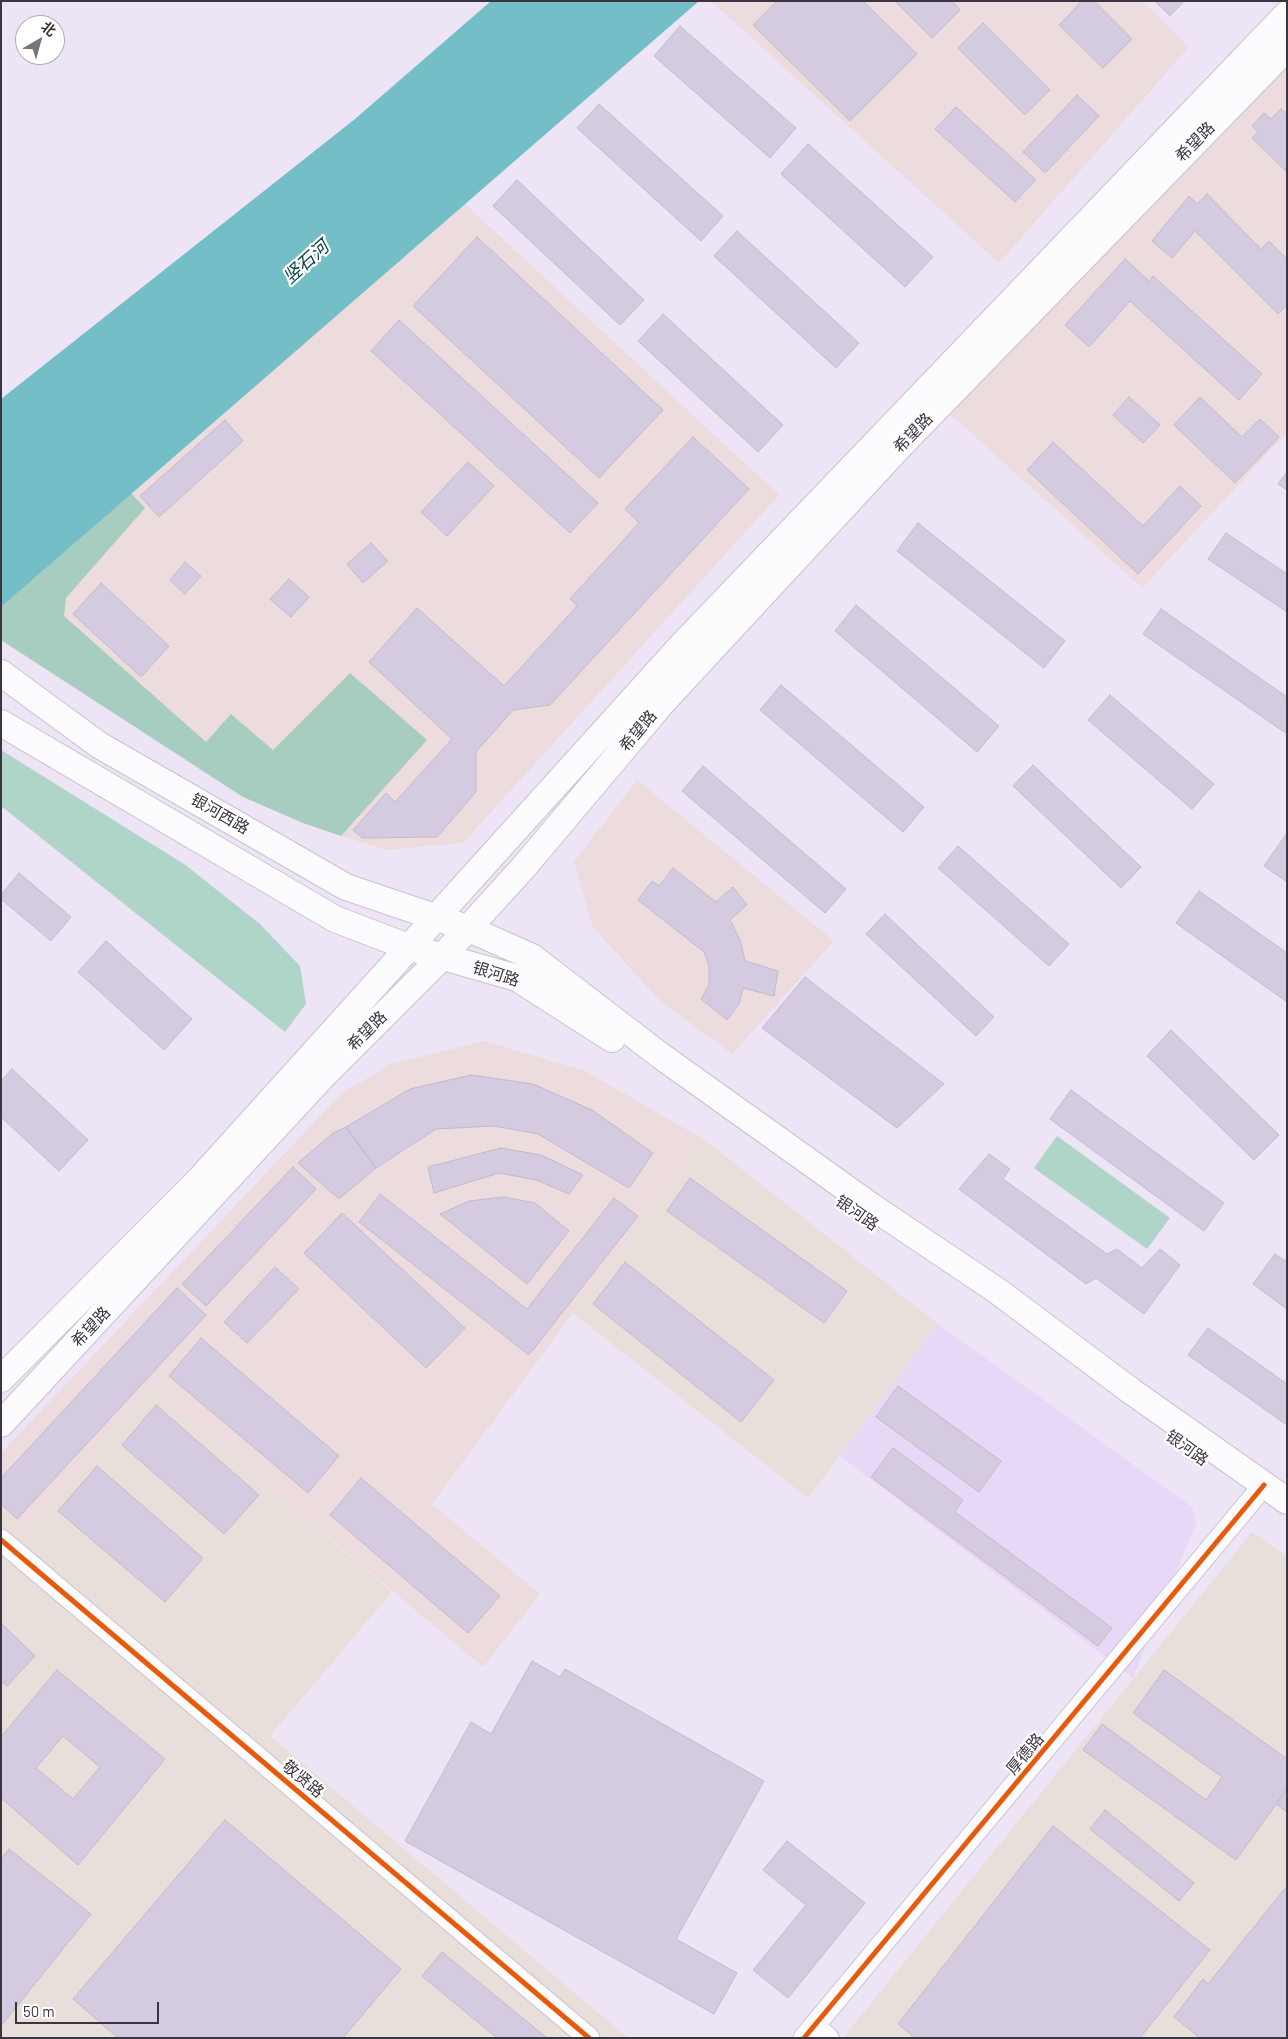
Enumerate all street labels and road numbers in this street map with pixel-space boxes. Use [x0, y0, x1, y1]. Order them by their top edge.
street label: 希望路 [1171, 118, 1219, 166]
street label: 希望路 [889, 409, 937, 457]
street label: 希望路 [615, 706, 661, 756]
street label: 银河西路 [187, 790, 253, 838]
street label: 银河路 [470, 957, 522, 991]
street label: 希望路 [343, 1007, 391, 1055]
street label: 银河路 [832, 1191, 882, 1235]
street label: 希望路 [68, 1303, 114, 1351]
street label: 银河路 [1162, 1426, 1212, 1470]
street label: 厚德路 [1002, 1729, 1048, 1779]
street label: 敬贤路 [278, 1756, 328, 1802]

